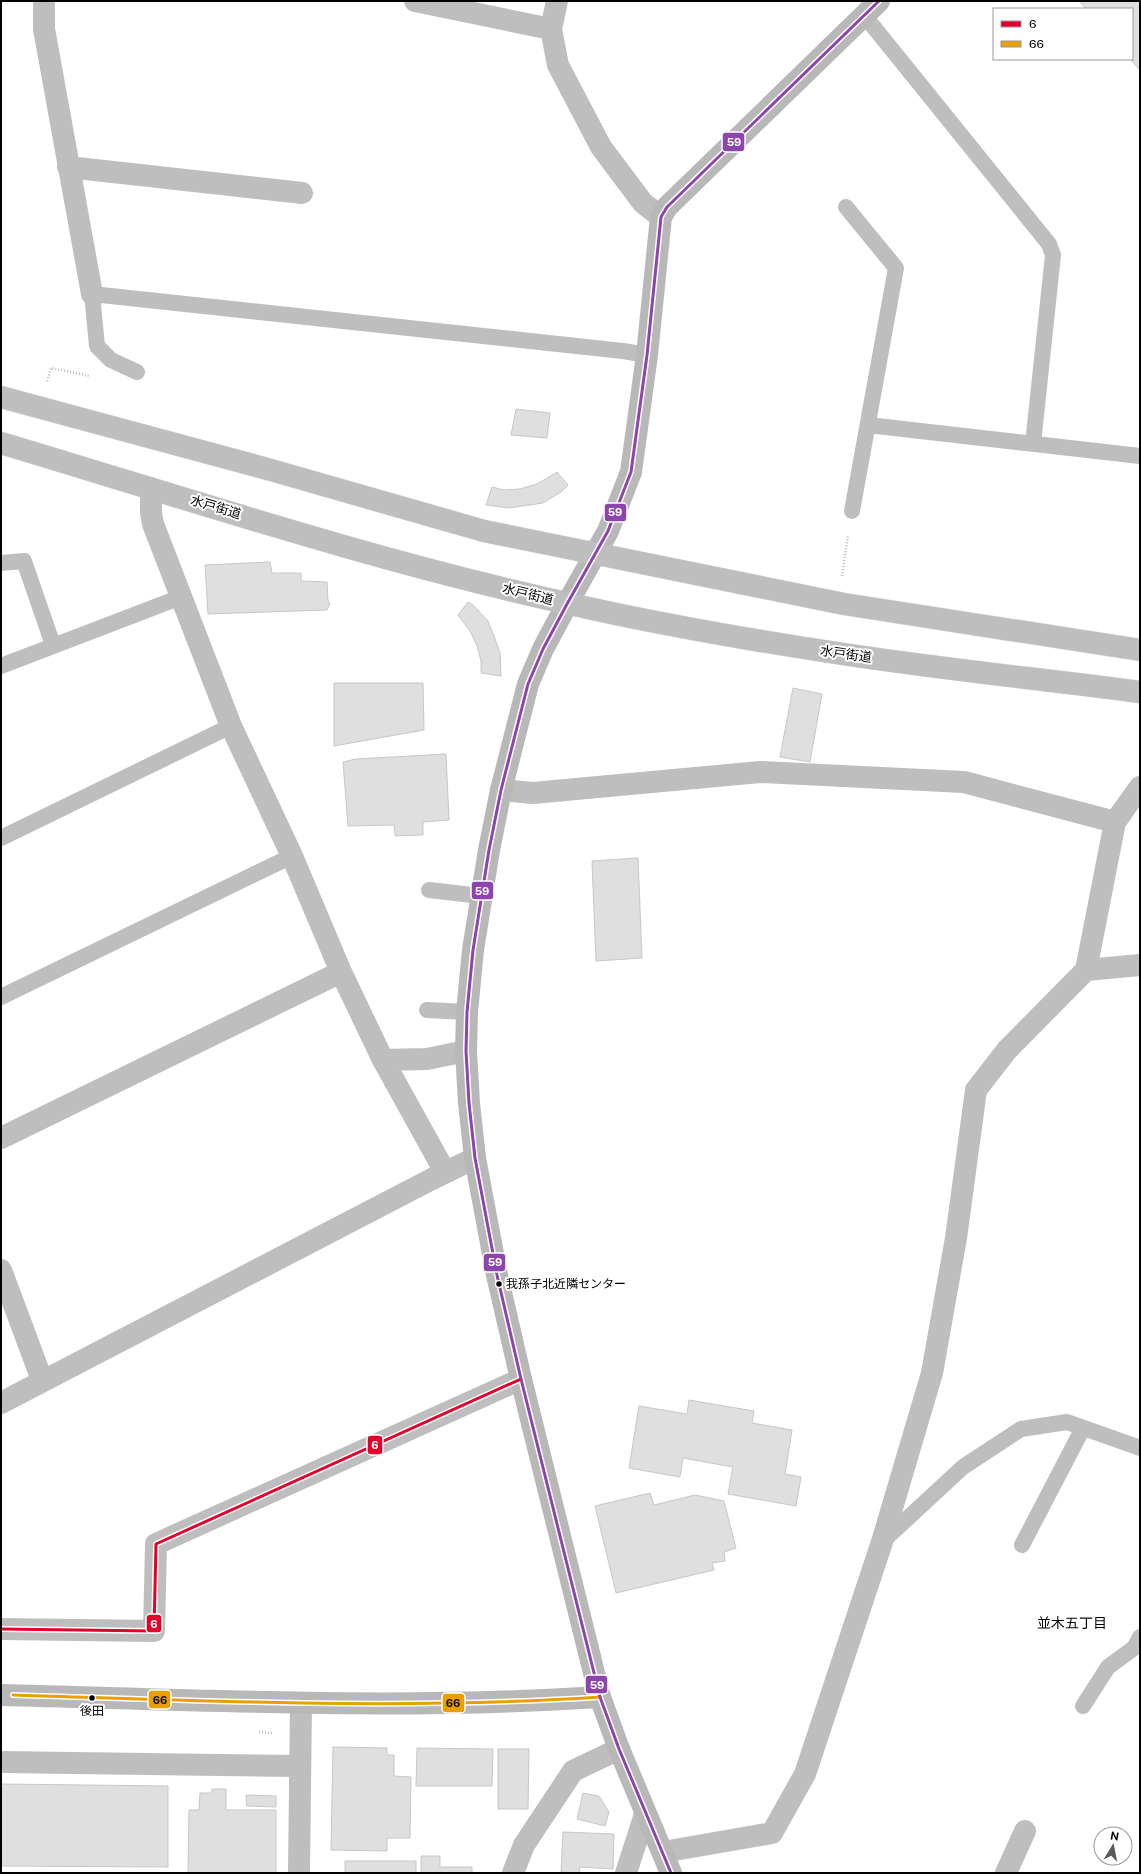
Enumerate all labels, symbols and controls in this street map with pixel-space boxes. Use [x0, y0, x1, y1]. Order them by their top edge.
legend [993, 8, 1133, 60]
text: 6 [1029, 17, 1036, 31]
text: 66 [1029, 37, 1044, 51]
line badge: 59 [722, 132, 745, 152]
text: 59 [727, 136, 741, 148]
street label: 水戸街道 [189, 492, 243, 522]
line badge: 59 [604, 503, 627, 522]
text: 59 [608, 506, 622, 518]
street label: 水戸街道 [501, 580, 555, 608]
street label: 水戸街道 [819, 643, 873, 665]
line badge: 59 [471, 881, 494, 900]
text: 59 [475, 885, 489, 897]
line badge: 59 [483, 1253, 506, 1272]
text: 59 [488, 1256, 502, 1268]
place label: 我孫子北近隣センター [506, 1277, 626, 1291]
marker: 我孫子北近隣センター [494, 1279, 504, 1289]
line badge: 6 [367, 1435, 383, 1455]
text: 6 [371, 1439, 379, 1451]
line badge: 6 [146, 1614, 162, 1633]
district label: 並木五丁目 [1037, 1615, 1107, 1631]
text: 6 [150, 1618, 158, 1630]
line badge: 59 [585, 1675, 608, 1694]
text: 59 [590, 1679, 604, 1691]
line badge: 66 [148, 1690, 171, 1709]
marker: 後田 [87, 1693, 97, 1703]
line badge: 66 [442, 1693, 465, 1713]
text: 66 [153, 1694, 167, 1706]
text: 66 [446, 1697, 460, 1709]
place label: 後田 [80, 1704, 104, 1718]
north arrow [1093, 1826, 1133, 1866]
text: N [1109, 1829, 1120, 1843]

